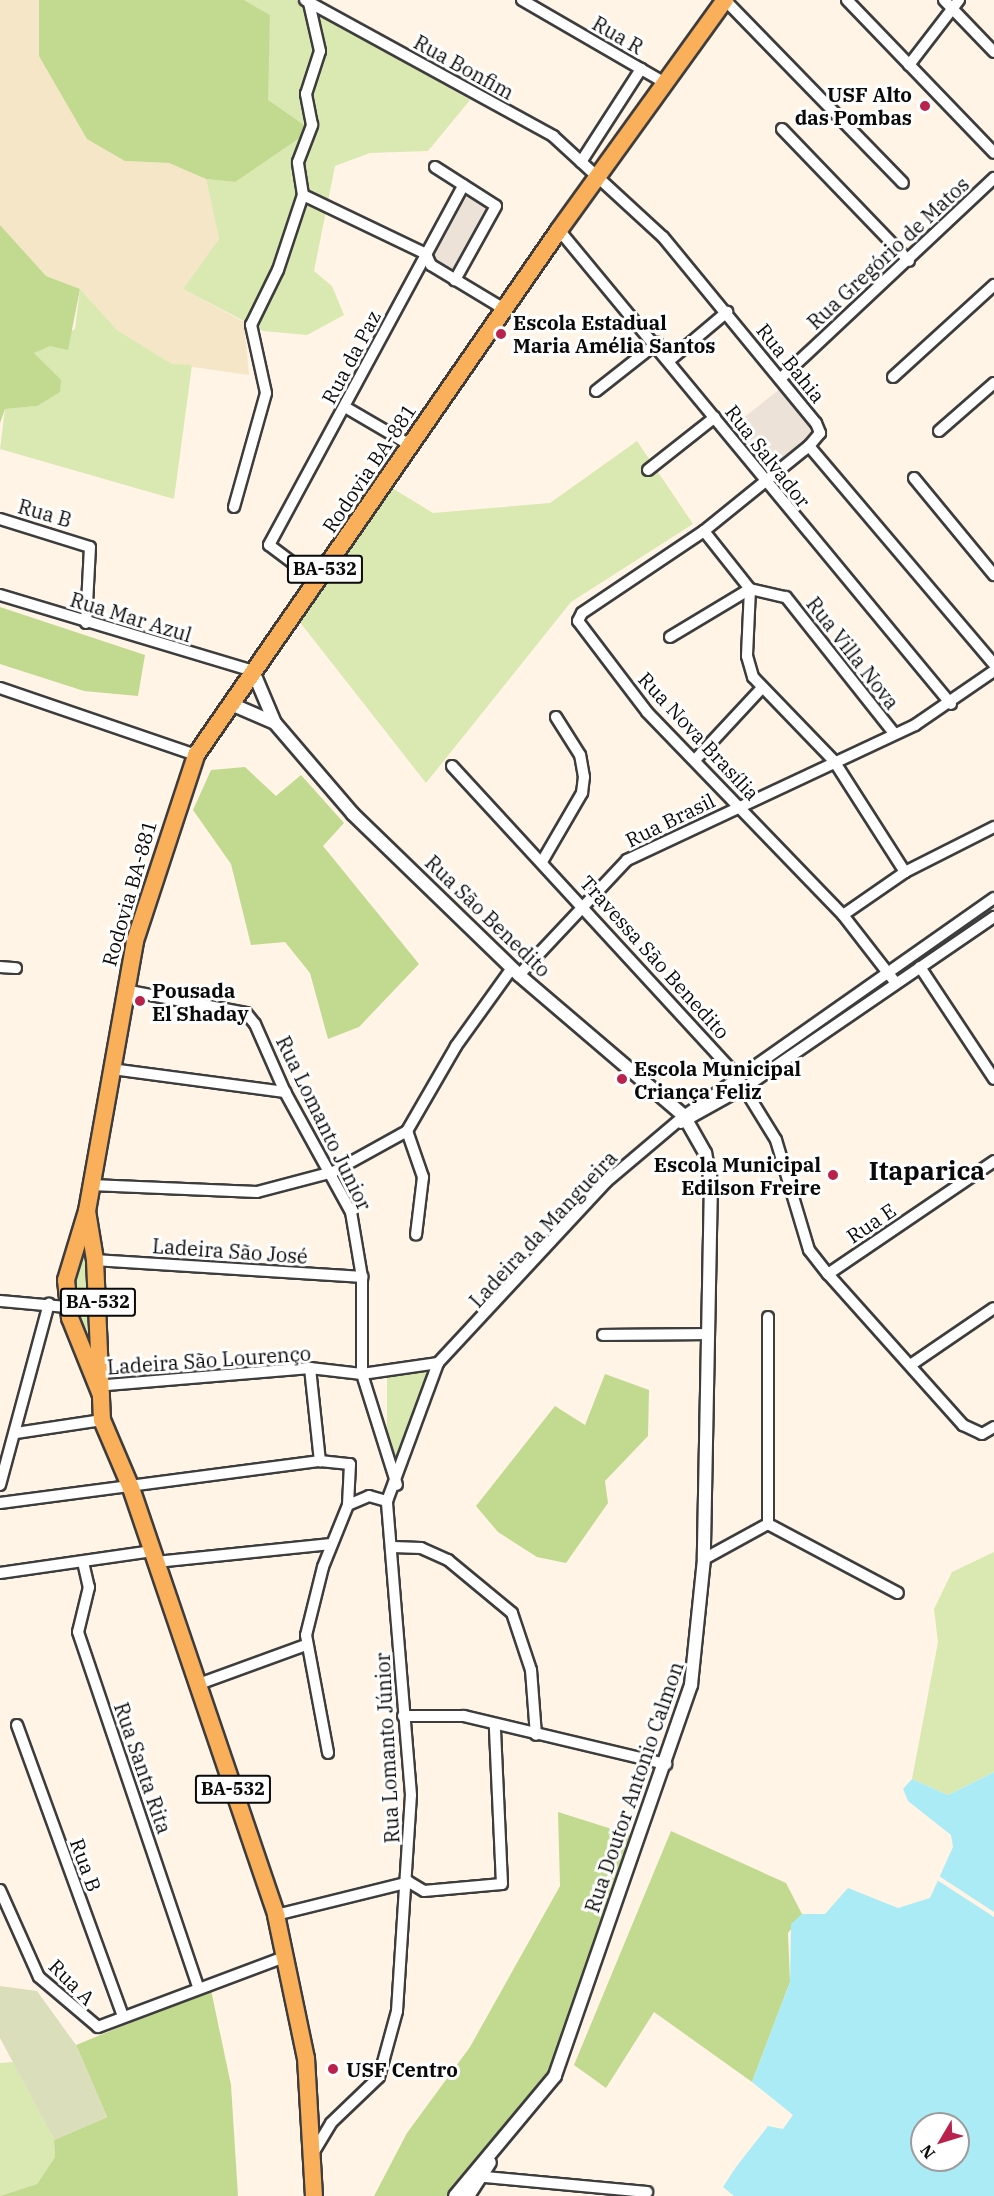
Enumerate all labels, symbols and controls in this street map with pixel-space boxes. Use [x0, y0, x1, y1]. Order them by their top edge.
street label: Rua R [588, 11, 648, 59]
street label: Rua Bonfim [410, 30, 518, 104]
place label: USF Alto das Pombas [795, 83, 912, 130]
marker: USF Alto das Pombas [916, 97, 934, 115]
street label: Rua Gregório de Matos [802, 172, 974, 334]
street label: Rua da Paz [316, 306, 386, 408]
place label: Escola Estadual Maria Amélia Santos [513, 310, 715, 357]
street label: Rua Bahia [752, 318, 830, 408]
marker: Escola Estadual Maria Amélia Santos [494, 327, 508, 341]
street label: Rodovia BA-881 [317, 399, 421, 537]
street label: Rua Salvador [720, 400, 816, 512]
street label: Rua B [15, 494, 75, 532]
road number: BA-532 [286, 554, 364, 584]
street label: Rua Mar Azul [67, 587, 195, 647]
street label: Rua Villa Nova [802, 592, 904, 714]
street label: Rua Nova Brasília [634, 667, 764, 805]
street label: Rua Brasil [621, 788, 719, 852]
street label: Rodovia BA-881 [97, 817, 161, 969]
street label: Rua São Benedito [420, 850, 556, 982]
street label: Travessa São Benedito [575, 870, 735, 1044]
place label: Pousada El Shaday [152, 978, 249, 1025]
marker: Pousada El Shaday [133, 994, 147, 1008]
street label: Rua Lomanto Junior [271, 1032, 377, 1214]
place label: Escola Municipal Criança Feliz [634, 1056, 801, 1103]
marker: Escola Municipal Criança Feliz [615, 1072, 629, 1086]
street label: Ladeira da Mangueira [464, 1146, 622, 1312]
place label: Escola Municipal Edilson Freire [654, 1152, 821, 1199]
district label: Itaparica [869, 1155, 985, 1187]
marker: Escola Municipal Edilson Freire [826, 1168, 840, 1182]
street label: Rua E [842, 1198, 900, 1248]
street label: Ladeira São José [152, 1234, 308, 1268]
road number: BA-532 [59, 1287, 137, 1317]
street label: Ladeira São Lourenço [106, 1341, 312, 1379]
street label: Rua Lomanto Júnior [370, 1652, 404, 1844]
street label: Rua Doutor Antonio Calmon [580, 1658, 688, 1916]
street label: Rua Santa Rita [109, 1699, 177, 1837]
road number: BA-532 [194, 1774, 272, 1804]
street label: Rua B [65, 1835, 107, 1895]
street label: Rua A [44, 1954, 100, 2010]
place label: USF Centro [346, 2057, 458, 2081]
marker: USF Centro [324, 2060, 342, 2078]
north arrow [910, 2112, 970, 2172]
text: N [916, 2141, 939, 2163]

